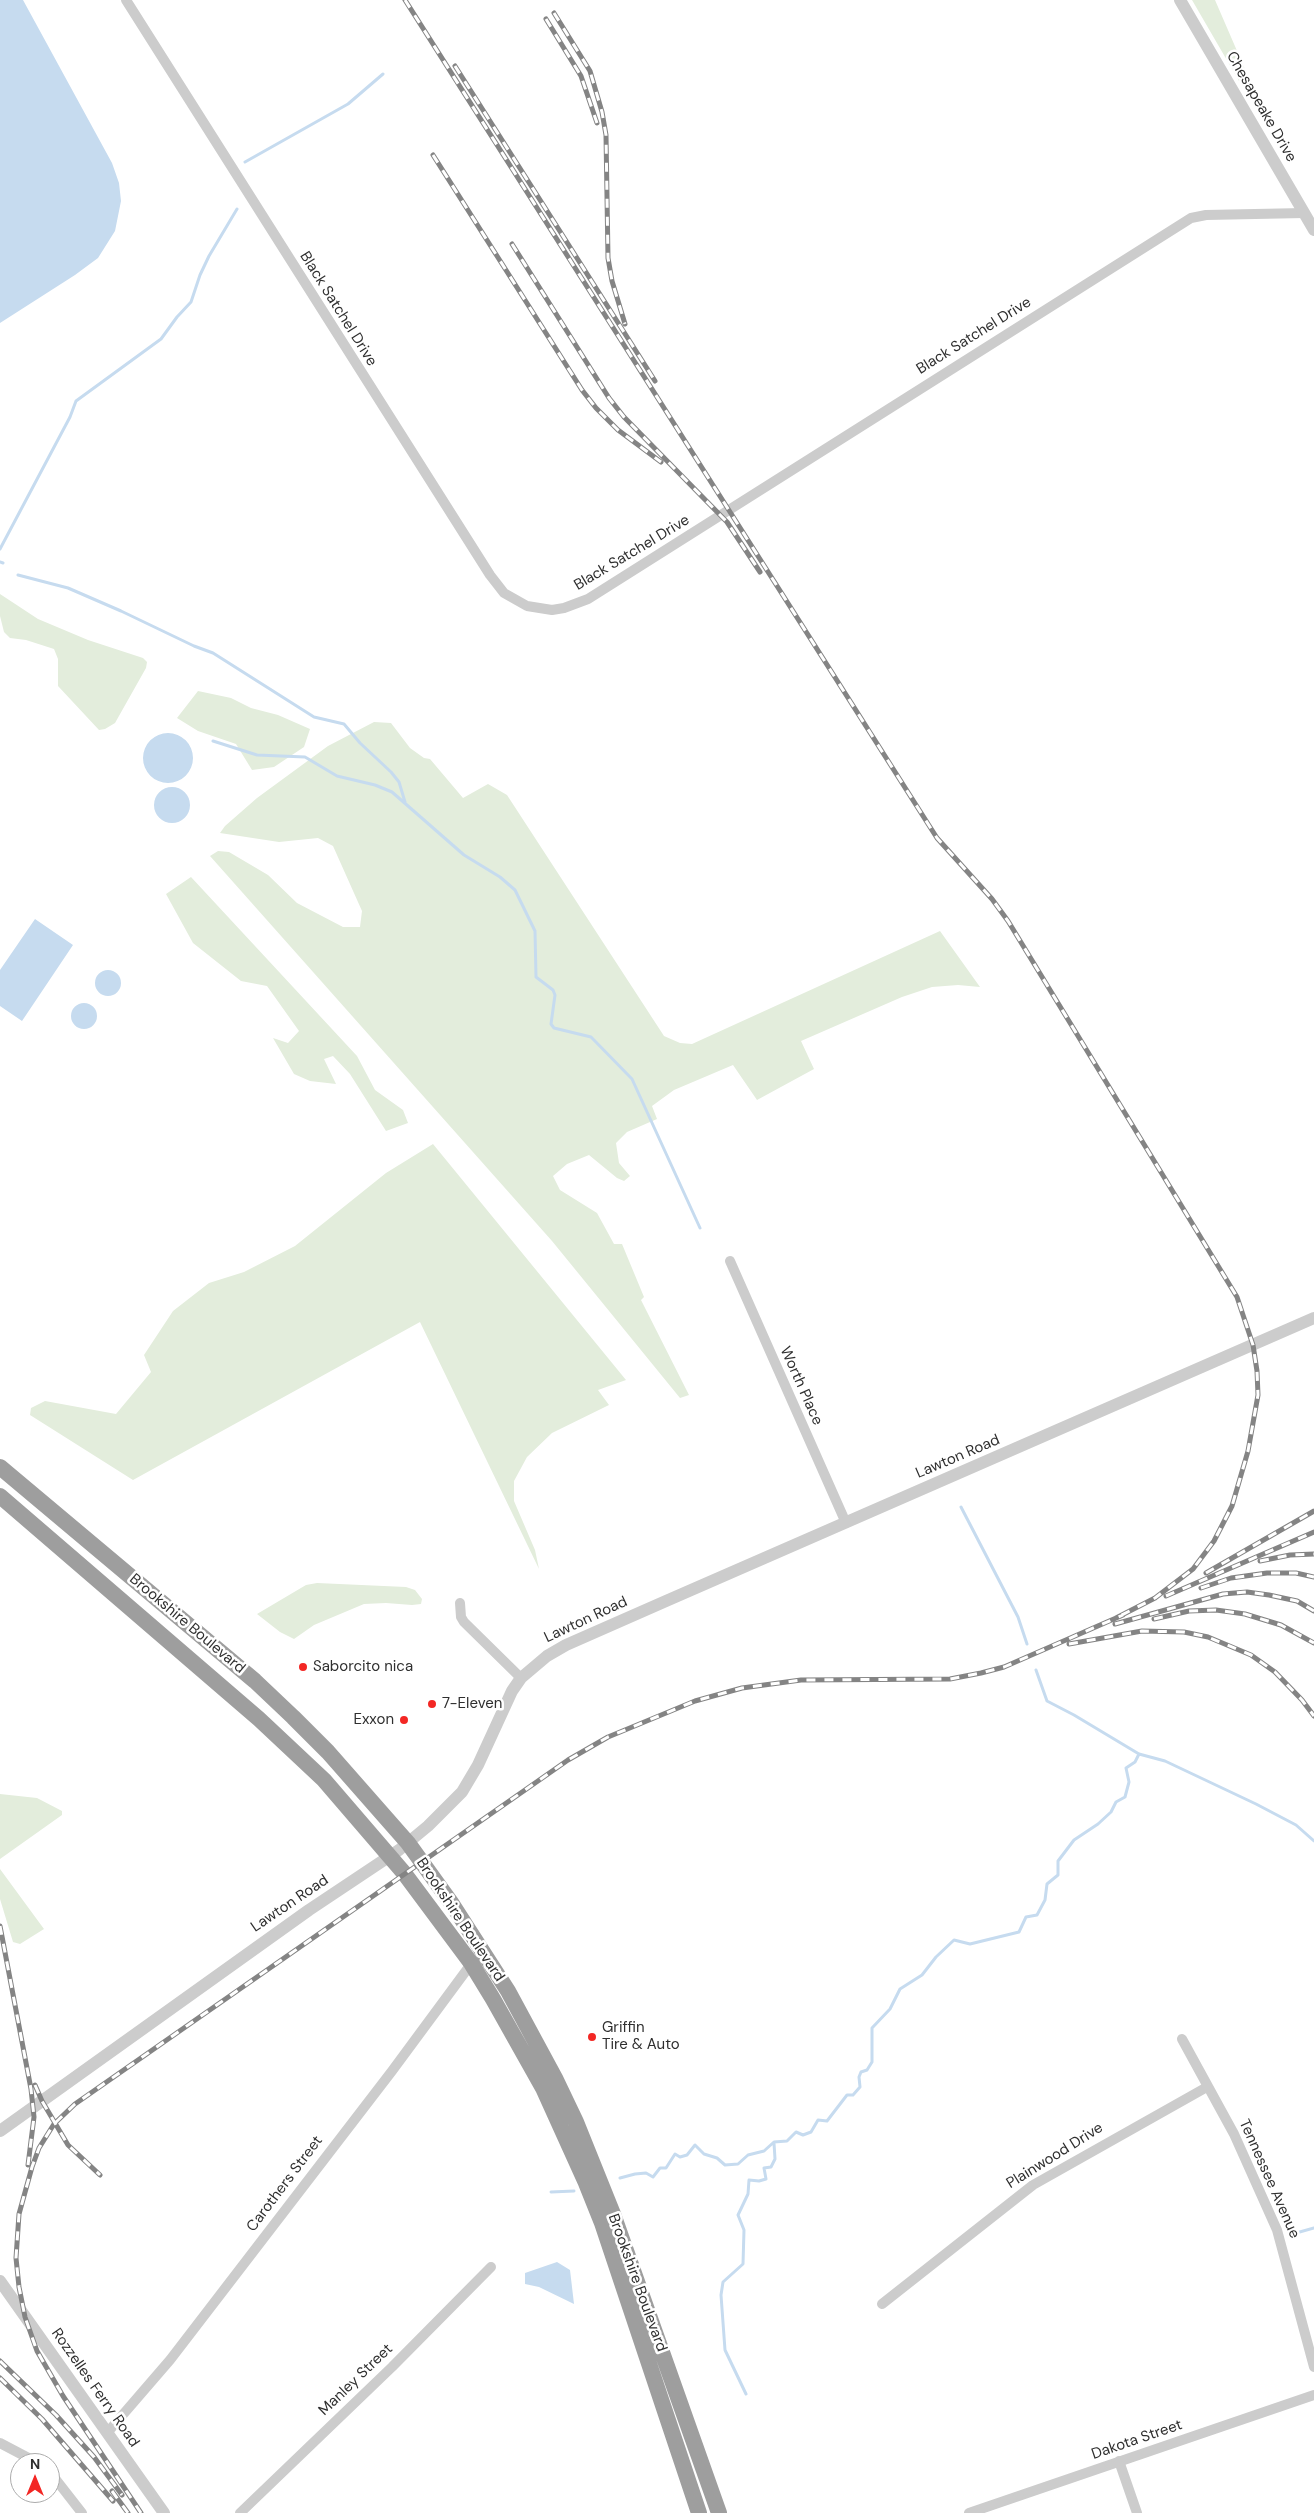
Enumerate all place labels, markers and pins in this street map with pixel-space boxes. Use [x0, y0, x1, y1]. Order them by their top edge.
place label: Saborcito nica [313, 1658, 413, 1676]
marker: Saborcito nica [297, 1661, 309, 1673]
place label: 7-Eleven [442, 1695, 502, 1713]
marker: 7-Eleven [426, 1698, 438, 1710]
place label: Exxon [353, 1711, 394, 1729]
marker: Exxon [398, 1714, 410, 1726]
place label: Griffin Tire & Auto [602, 2019, 680, 2054]
marker: Griffin Tire & Auto [586, 2031, 598, 2043]

